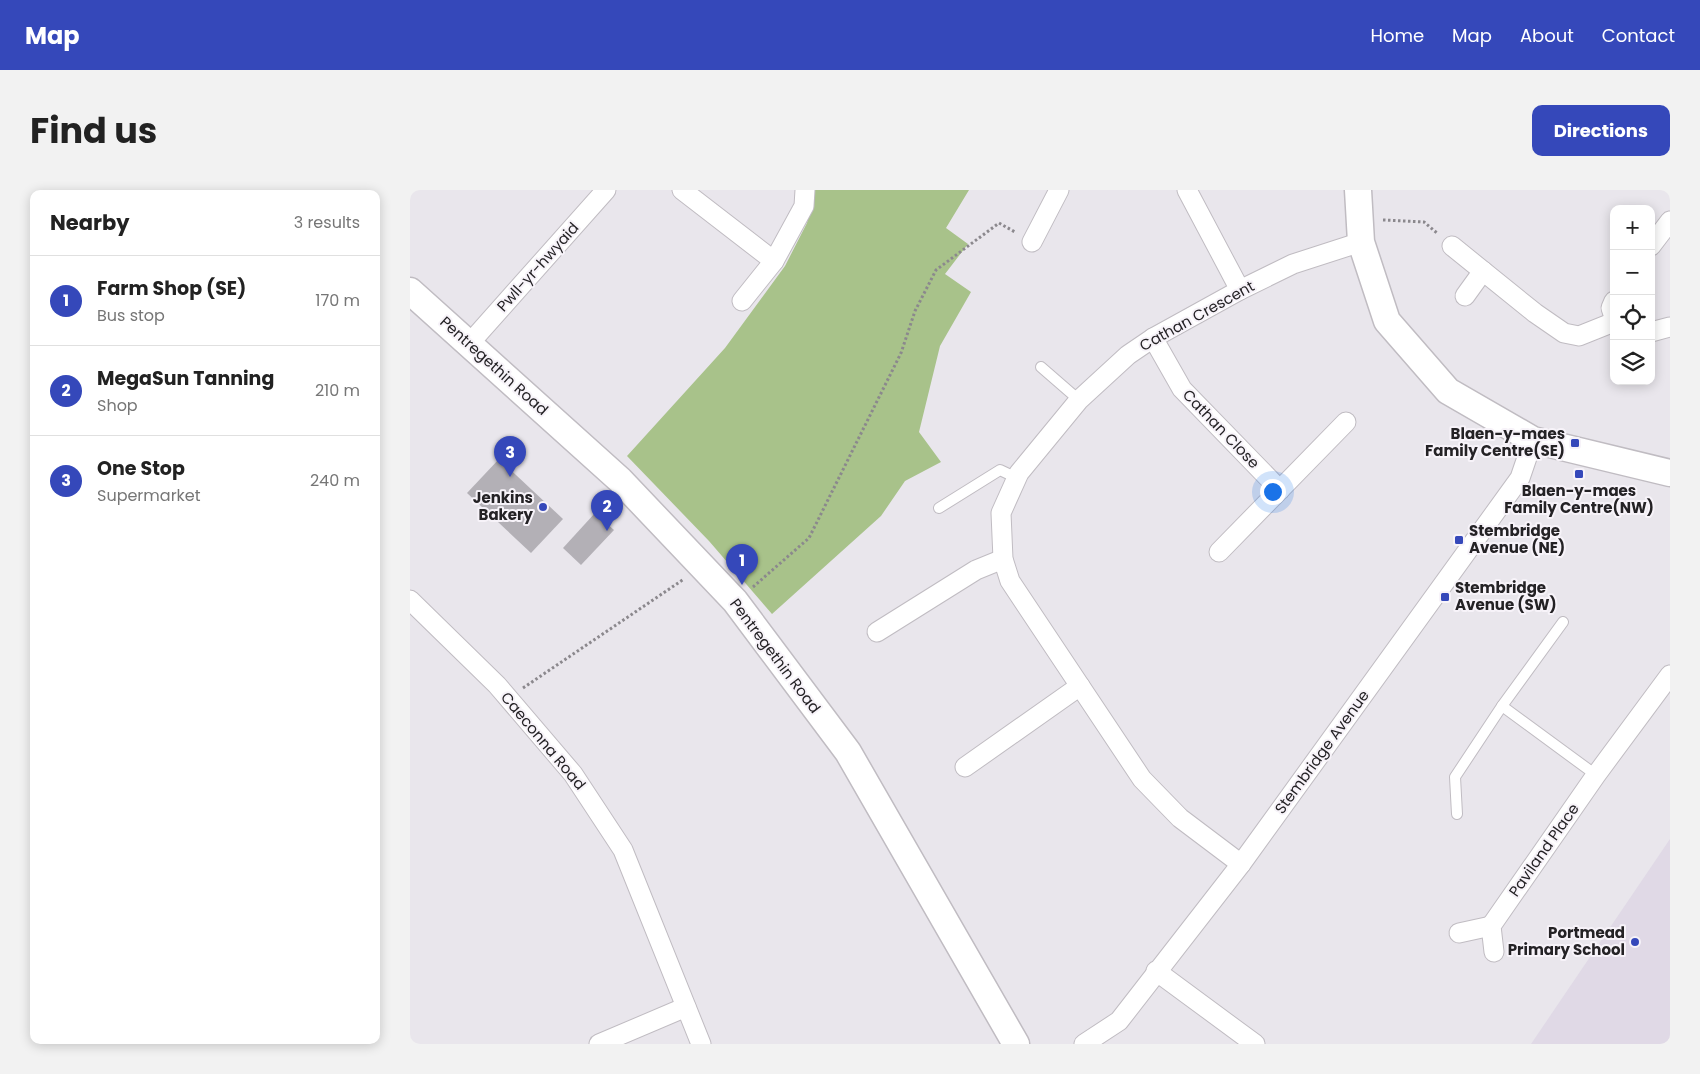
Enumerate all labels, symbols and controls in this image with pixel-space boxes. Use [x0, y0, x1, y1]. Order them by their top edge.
text: Map [25, 19, 80, 52]
text: Home [1370, 23, 1424, 48]
text: Map [1452, 23, 1492, 48]
text: About [1520, 23, 1574, 48]
text: Contact [1602, 23, 1675, 48]
button: Directions [1532, 105, 1670, 156]
text: Find us [30, 106, 157, 155]
map controls [1610, 205, 1655, 385]
button: + [1610, 205, 1655, 250]
text: Nearby [50, 208, 130, 237]
text: 3 results [294, 211, 360, 234]
street label: Pwll-yr-hwyaid [492, 218, 583, 316]
button: − [1610, 250, 1655, 295]
text: Farm Shop (SE) [97, 275, 246, 302]
street label: Cathan Crescent [1136, 275, 1258, 356]
text: 1 [63, 289, 69, 312]
text: 170 m [315, 289, 360, 312]
button: locate [1610, 295, 1655, 340]
text: Bus stop [97, 304, 165, 327]
street label: Pentregethin Road [436, 311, 553, 420]
button: layers [1610, 340, 1655, 385]
text: MegaSun Tanning [97, 365, 274, 392]
text: 2 [61, 379, 71, 402]
text: 210 m [315, 379, 360, 402]
street label: Cathan Close [1178, 384, 1265, 473]
text: Shop [97, 394, 138, 417]
place label: Blaen-y-maes Family Centre(SE) [1425, 423, 1565, 461]
pin: 3 [494, 436, 526, 477]
marker: Blaen-y-maes Family Centre(SE) [1569, 437, 1581, 449]
text: One Stop [97, 455, 185, 482]
marker: Blaen-y-maes Family Centre(NW) [1573, 468, 1585, 480]
text: 3 [61, 469, 71, 492]
text: 240 m [310, 469, 360, 492]
your location [1260, 479, 1286, 505]
place label: Blaen-y-maes Family Centre(NW) [1504, 480, 1654, 518]
text: Supermarket [97, 484, 201, 507]
place label: Jenkins Bakery [473, 487, 534, 525]
pin: 2 [591, 490, 623, 531]
marker: Jenkins Bakery [537, 501, 549, 513]
place label: Stembridge Avenue (NE) [1469, 520, 1565, 558]
marker: Stembridge Avenue (NE) [1453, 534, 1465, 546]
pin: 1 [726, 544, 758, 585]
place label: Stembridge Avenue (SW) [1455, 577, 1557, 615]
marker: Stembridge Avenue (SW) [1439, 591, 1451, 603]
street label: Pentregethin Road [725, 594, 826, 717]
street label: Stembridge Avenue [1269, 686, 1374, 818]
street label: Caeconna Road [496, 687, 591, 794]
street label: Paviland Place [1504, 799, 1584, 901]
place label: Portmead Primary School [1508, 922, 1625, 960]
marker: Portmead Primary School [1629, 936, 1641, 948]

